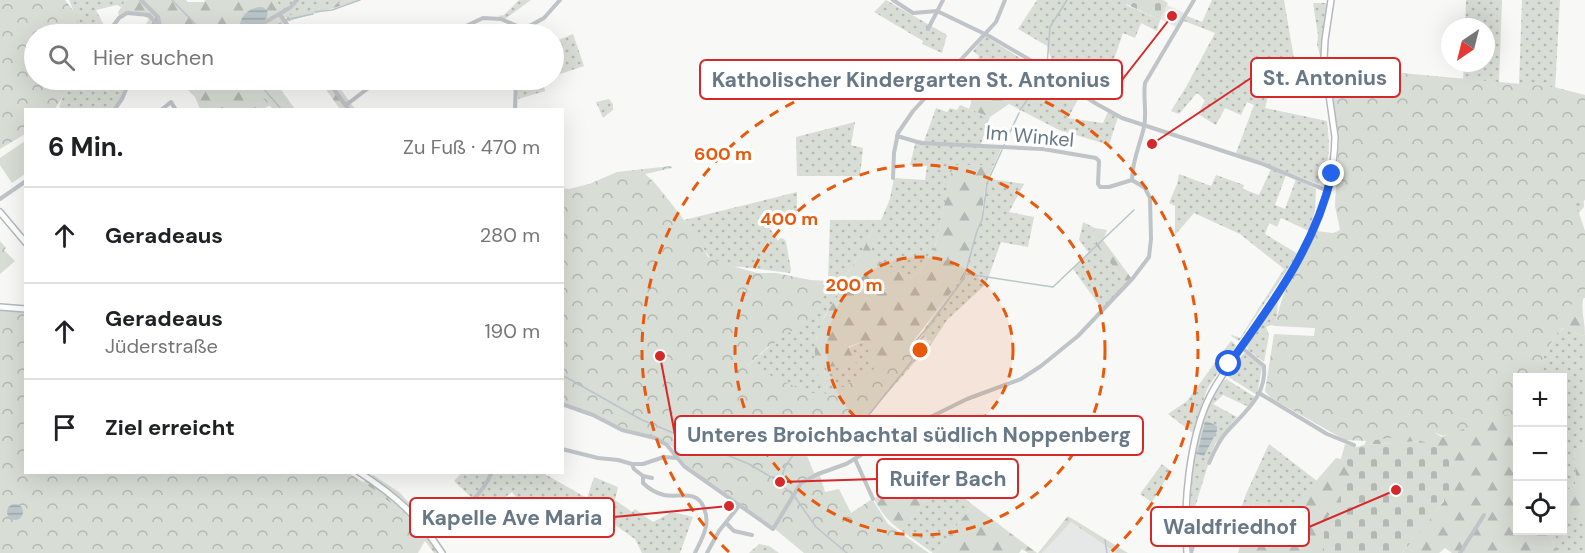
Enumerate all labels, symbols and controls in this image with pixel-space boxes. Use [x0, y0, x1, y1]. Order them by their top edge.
north arrow [1441, 18, 1495, 72]
search box [24, 24, 564, 90]
icon: search [45, 41, 78, 74]
text: Hier suchen [93, 43, 214, 72]
callout: St. Antonius [1251, 58, 1400, 97]
callout: Katholischer Kindergarten St. Antonius [700, 60, 1122, 99]
text: St. Antonius [1263, 64, 1387, 92]
text: Katholischer Kindergarten St. Antonius [712, 66, 1110, 94]
street label: Im Winkel [985, 119, 1075, 153]
text: 6 Min. [48, 130, 123, 164]
text: Zu Fuß · 470 m [403, 134, 540, 160]
text: 600 m [694, 142, 752, 166]
route end [1318, 160, 1344, 186]
text: 400 m [760, 207, 818, 231]
icon: ahead [48, 219, 81, 252]
text: Geradeaus [105, 221, 223, 250]
text: 280 m [480, 222, 540, 248]
text: 200 m [826, 273, 882, 297]
text: Geradeaus [105, 304, 223, 333]
icon: ahead [48, 315, 81, 348]
text: 190 m [484, 318, 540, 344]
text: Jüderstraße [105, 333, 218, 359]
centre of rings [910, 340, 930, 360]
route start [1215, 350, 1241, 376]
map controls [1513, 373, 1567, 535]
button: + [1513, 373, 1567, 427]
icon: arrive [48, 411, 81, 444]
text: Ziel erreicht [105, 413, 235, 442]
callout: Unteres Broichbachtal südlich Noppenberg [675, 416, 1143, 455]
text: Unteres Broichbachtal südlich Noppenberg [687, 421, 1131, 449]
button: − [1513, 427, 1567, 481]
callout: Ruifer Bach [877, 459, 1018, 498]
text: Ruifer Bach [890, 465, 1006, 493]
button: locate [1513, 481, 1567, 535]
callout: Kapelle Ave Maria [410, 498, 614, 537]
text: Kapelle Ave Maria [422, 504, 602, 532]
callout: Waldfriedhof [1151, 507, 1309, 546]
text: Waldfriedhof [1163, 513, 1297, 541]

